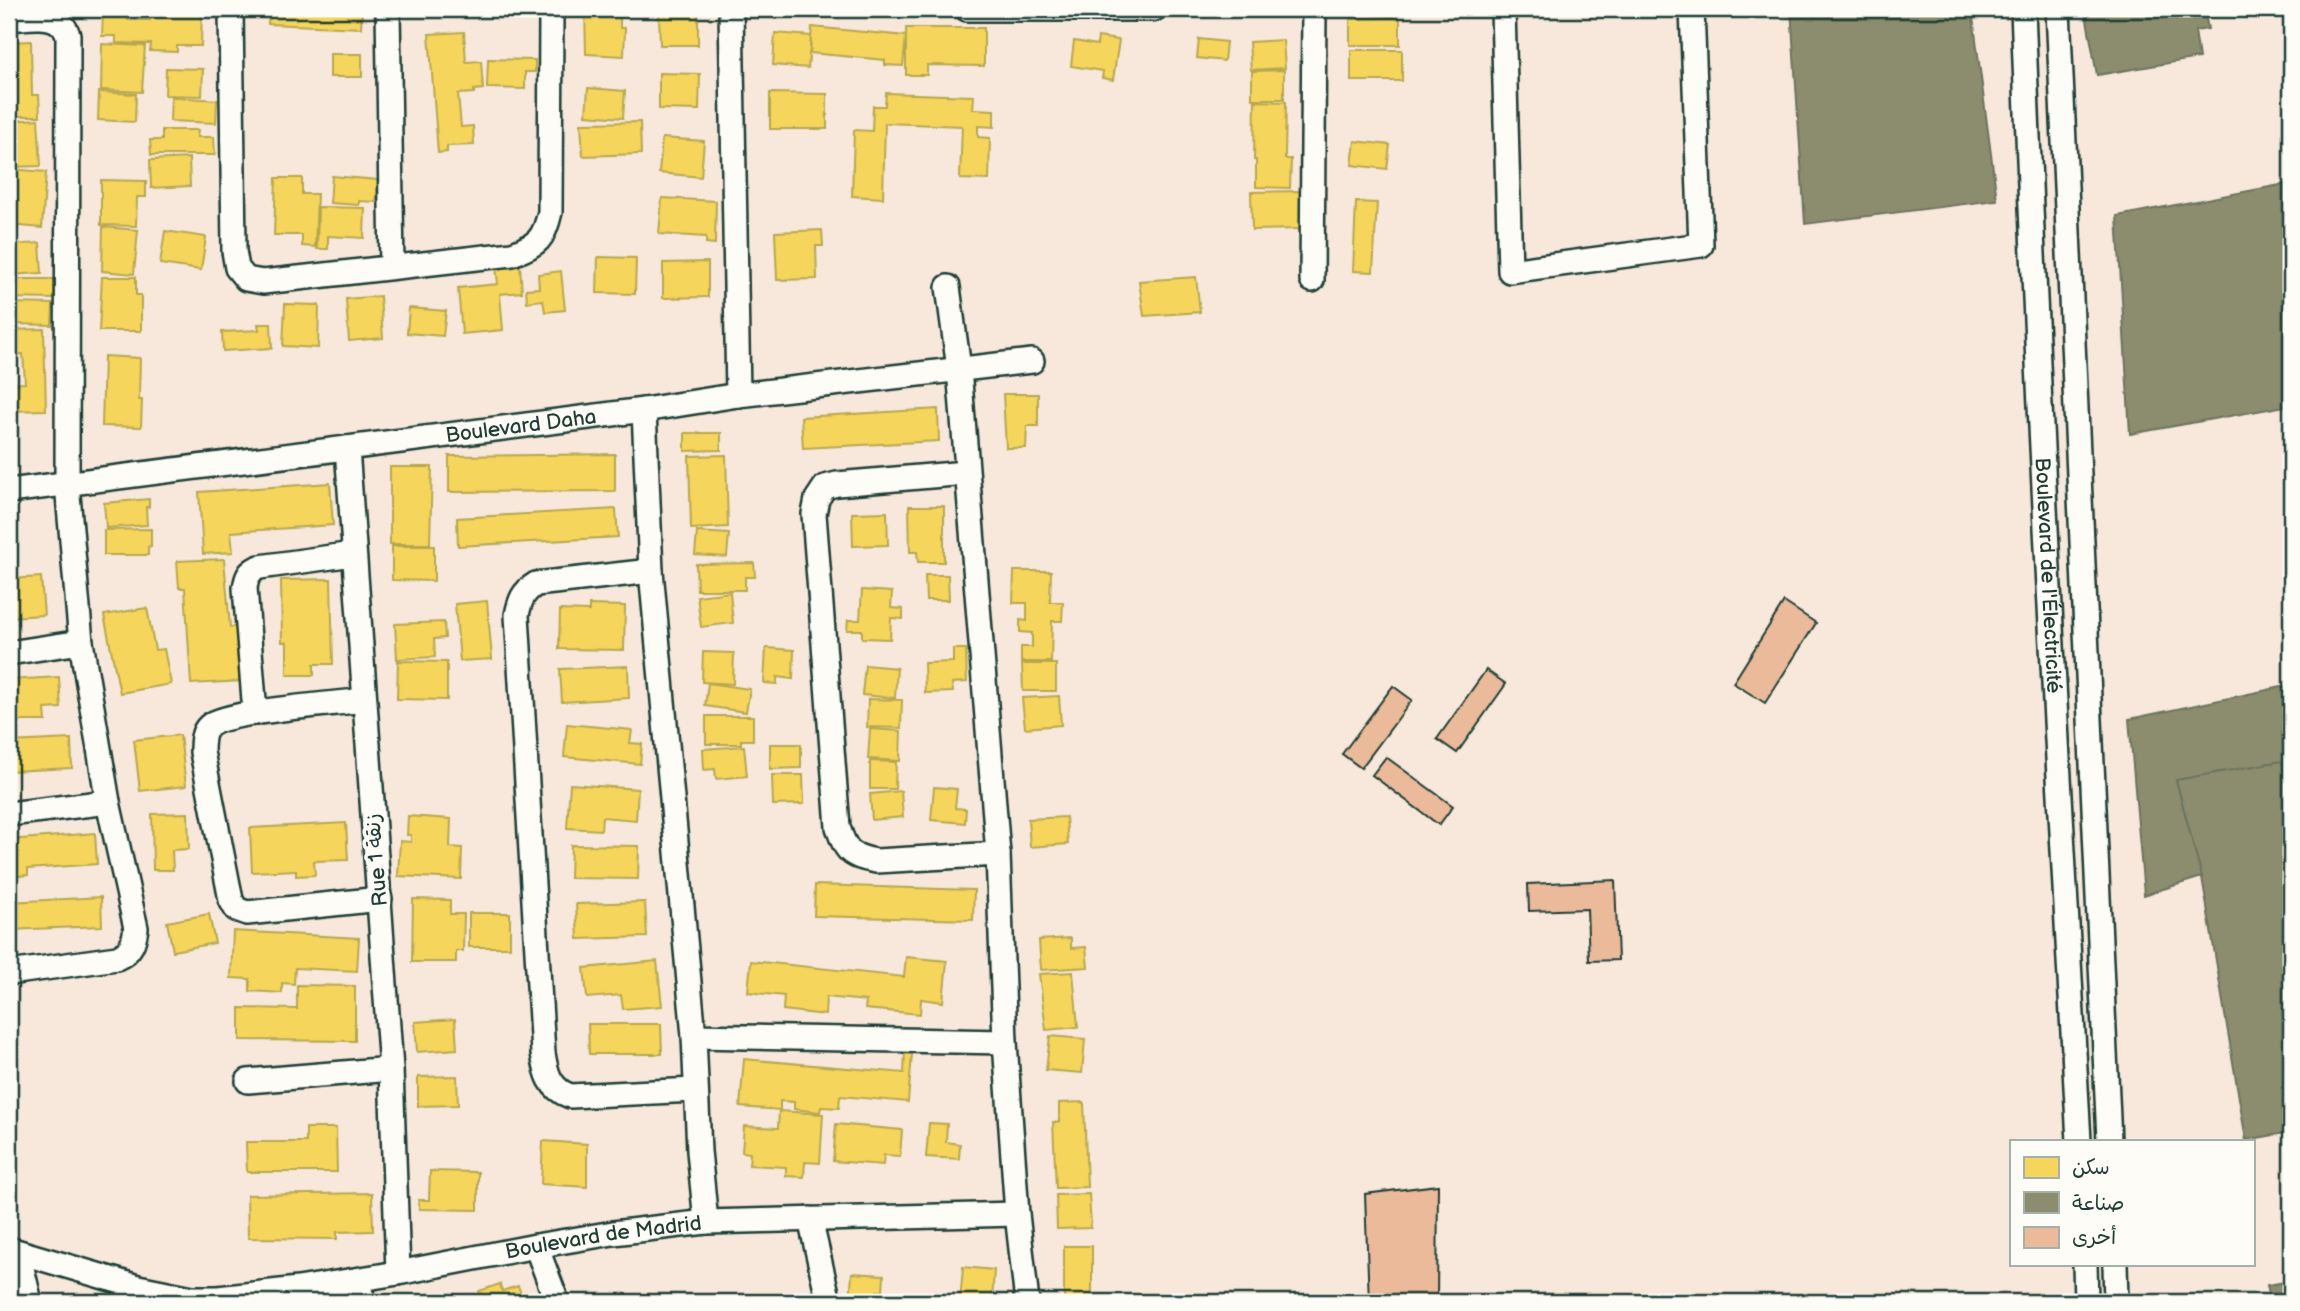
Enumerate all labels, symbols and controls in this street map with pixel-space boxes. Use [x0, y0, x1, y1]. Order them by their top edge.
street label: Boulevard Daha [444, 404, 598, 448]
street label: Boulevard de l'Électricité [2030, 457, 2067, 694]
street label: Rue 1 زنقة [360, 813, 393, 907]
legend [2010, 1140, 2254, 1266]
text: سكن [2072, 1155, 2110, 1180]
text: صناعة [2072, 1191, 2125, 1216]
street label: Boulevard de Madrid [503, 1211, 703, 1265]
text: أخرى [2072, 1225, 2116, 1250]

